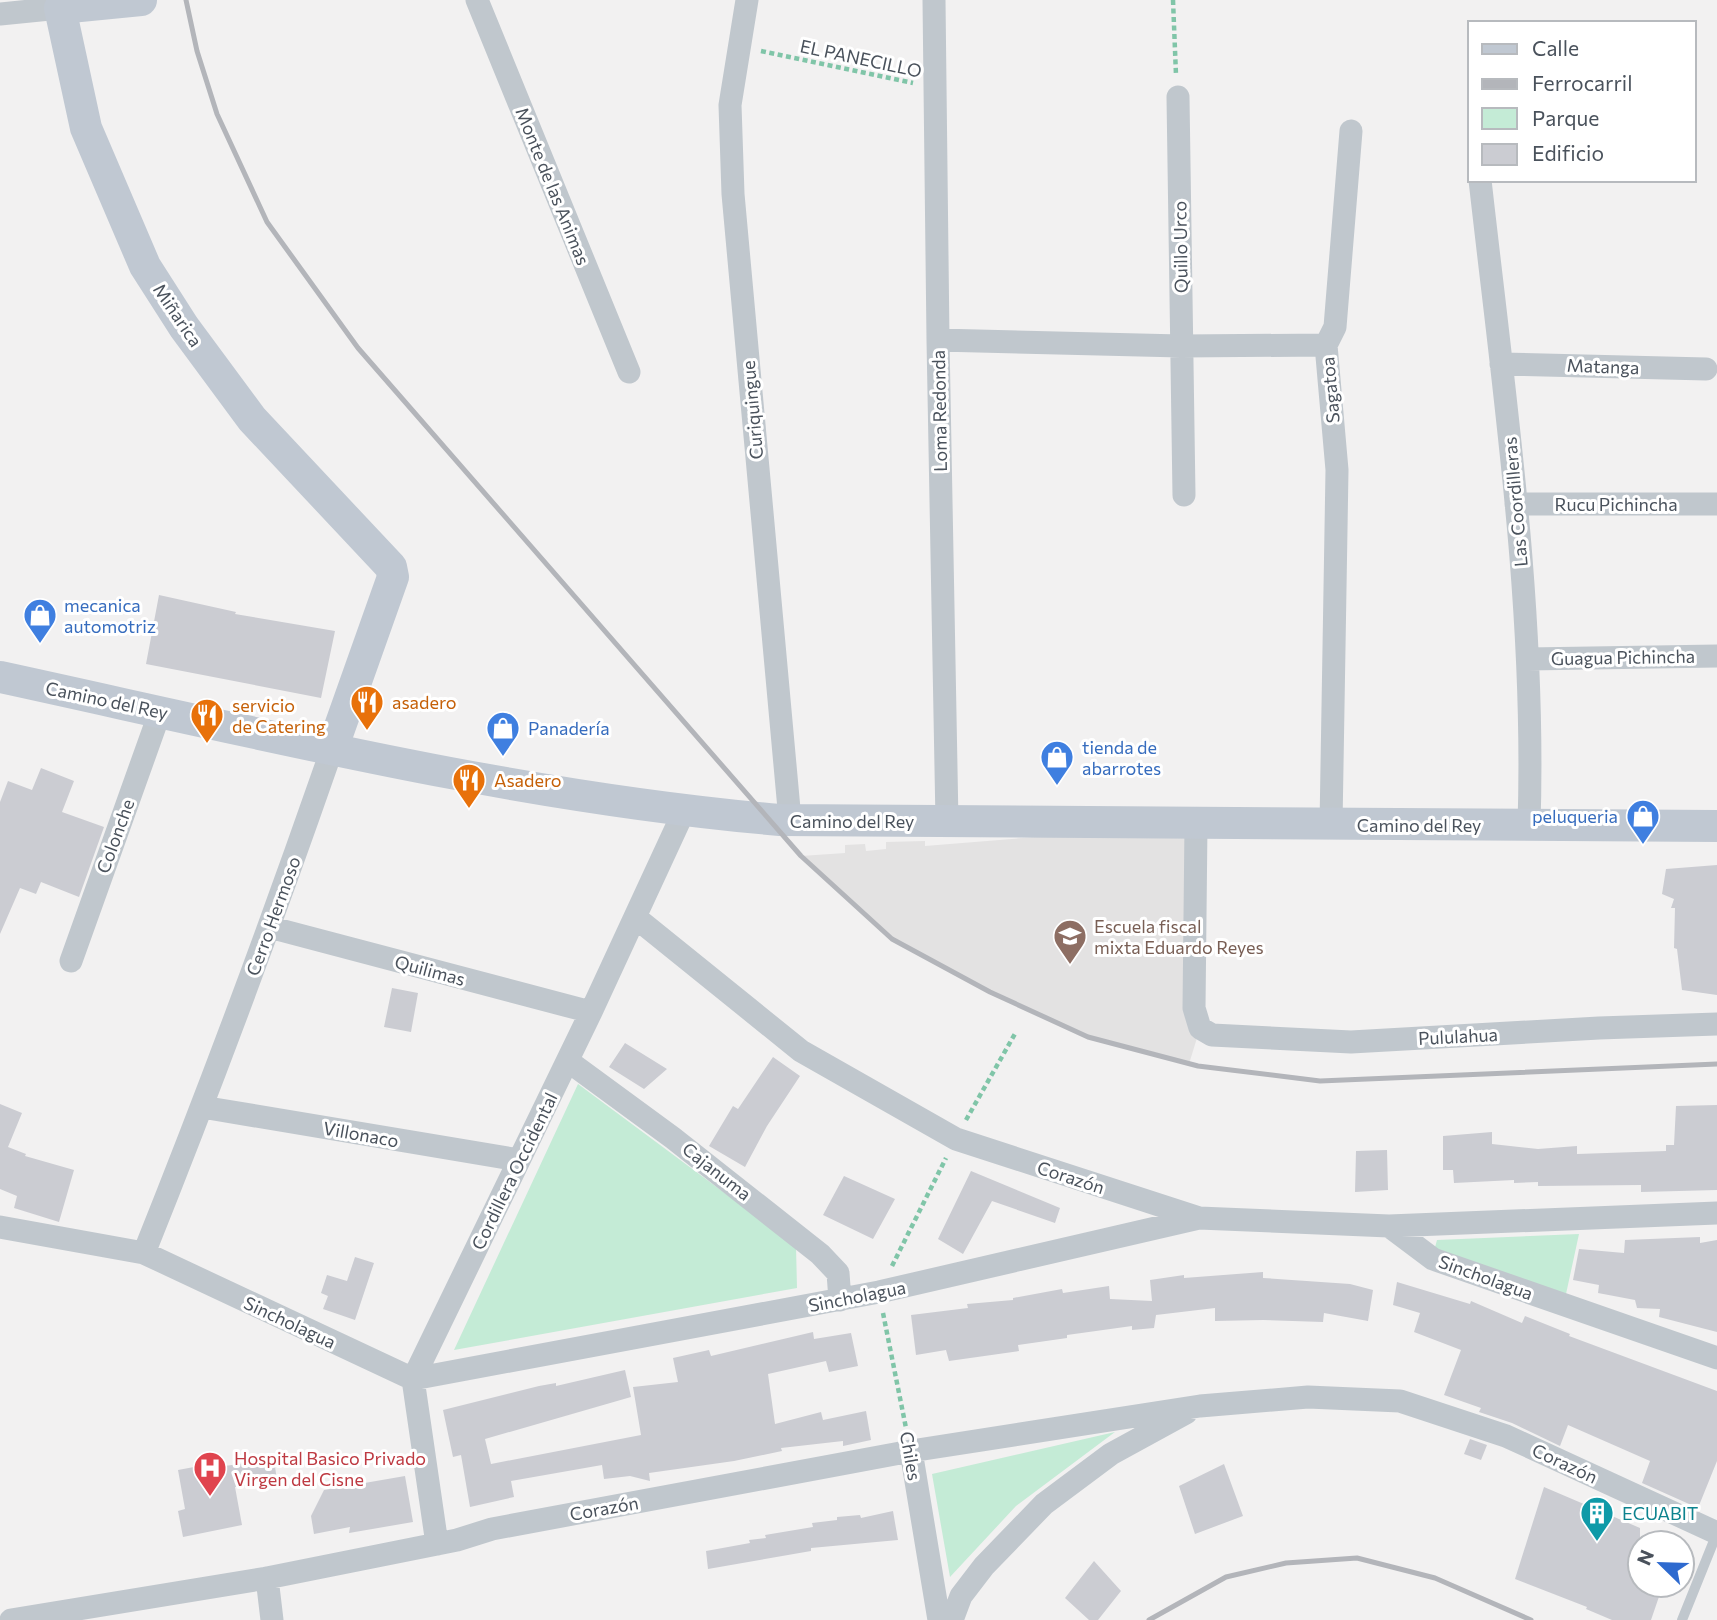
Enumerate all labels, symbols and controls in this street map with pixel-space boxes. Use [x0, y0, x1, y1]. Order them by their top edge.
legend [1468, 21, 1696, 182]
street label: EL PANECILLO [798, 34, 924, 82]
text: Calle [1532, 35, 1579, 60]
text: Ferrocarril [1532, 70, 1633, 95]
street label: Monte de las Animas [511, 104, 595, 268]
text: Parque [1532, 105, 1599, 130]
text: Edificio [1532, 140, 1604, 165]
street label: Quillo Urco [1168, 201, 1192, 293]
street label: Miñarica [149, 279, 207, 351]
street label: Loma Redonda [927, 350, 951, 472]
street label: Matanga [1566, 354, 1640, 378]
street label: Sagatoa [1316, 356, 1344, 424]
street label: Curiquingue [737, 360, 767, 460]
street label: Las Coordilleras [1498, 436, 1532, 568]
street label: Rucu Pichincha [1554, 493, 1678, 515]
place label: mecanica automotriz [64, 594, 156, 637]
shop icon: mecanica automotriz [21, 596, 59, 645]
street label: Guagua Pichincha [1551, 645, 1695, 669]
street label: Camino del Rey [44, 676, 170, 724]
restaurant icon: asadero [348, 683, 386, 732]
place label: asadero [392, 691, 457, 713]
place label: servicio de Catering [232, 694, 326, 737]
restaurant icon: servicio de Catering [188, 696, 226, 745]
shop icon: Panadería [484, 709, 522, 758]
place label: Panadería [528, 717, 610, 739]
place label: tienda de abarrotes [1082, 736, 1161, 779]
shop icon: tienda de abarrotes [1038, 738, 1076, 787]
restaurant icon: Asadero [450, 761, 488, 810]
place label: Asadero [494, 769, 562, 791]
street label: Colonche [91, 796, 139, 876]
shop icon: peluqueria [1624, 797, 1662, 846]
place label: peluqueria [1532, 805, 1618, 827]
street label: Camino del Rey [790, 810, 914, 832]
street label: Camino del Rey [1357, 814, 1481, 836]
street label: Cerro Hermoso [241, 853, 305, 979]
place label: Escuela fiscal mixta Eduardo Reyes [1094, 915, 1264, 958]
school or university icon: Escuela fiscal mixta Eduardo Reyes [1051, 917, 1089, 966]
street label: Quilimas [392, 950, 468, 990]
street label: Pululahua [1418, 1023, 1498, 1049]
street label: Cordillera Occidental [466, 1089, 562, 1253]
street label: Villonaco [322, 1117, 400, 1151]
street label: Cajanuma [678, 1137, 756, 1205]
street label: Corazón [1035, 1156, 1107, 1198]
street label: Sincholagua [1436, 1250, 1536, 1304]
street label: Sincholagua [806, 1276, 908, 1316]
street label: Sincholagua [241, 1291, 339, 1353]
street label: Chiles [896, 1430, 926, 1482]
street label: Corazón [1529, 1438, 1601, 1488]
place label: Hospital Basico Privado Virgen del Cisne [234, 1447, 426, 1490]
hospital icon: Hospital Basico Privado Virgen del Cisne [191, 1449, 229, 1498]
street label: Corazón [568, 1491, 640, 1525]
building icon: ECUABIT [1578, 1494, 1616, 1543]
place label: ECUABIT [1622, 1502, 1698, 1524]
north arrow [1626, 1529, 1696, 1599]
text: N [1632, 1546, 1658, 1568]

